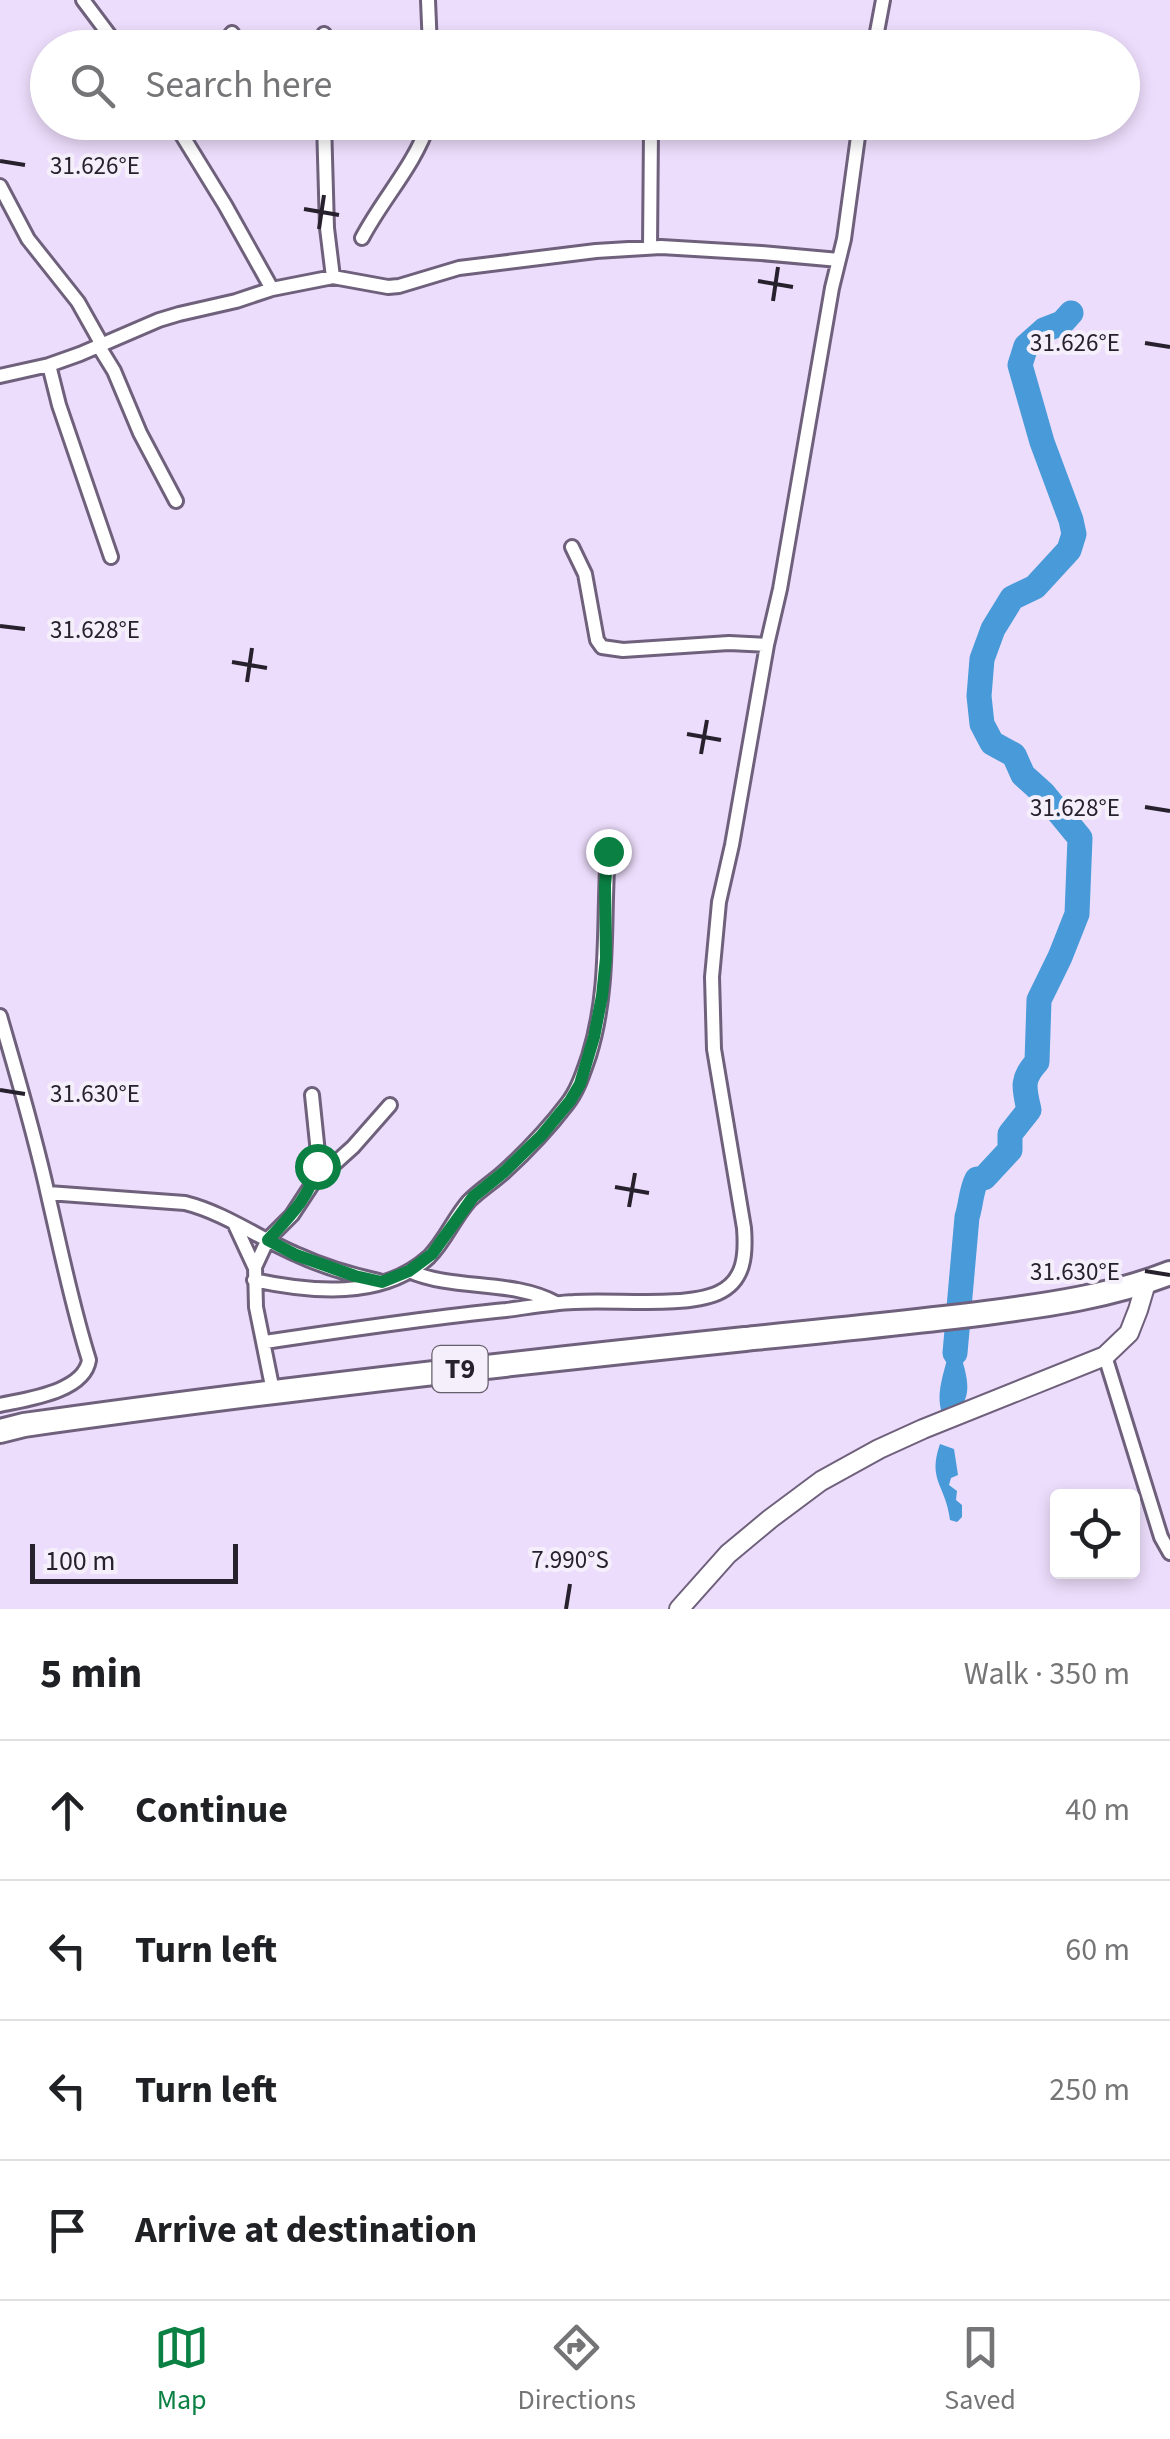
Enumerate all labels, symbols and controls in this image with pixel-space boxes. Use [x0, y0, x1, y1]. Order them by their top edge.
search box [30, 30, 1140, 140]
icon: search [65, 58, 120, 113]
text: Search here [145, 58, 332, 112]
text: 31.626°E [50, 148, 140, 184]
text: 31.626°E [1030, 325, 1120, 361]
text: 31.628°E [50, 612, 140, 648]
text: 31.628°E [1030, 790, 1120, 826]
route end [586, 829, 632, 875]
text: 31.630°E [50, 1076, 140, 1112]
route start [295, 1144, 341, 1190]
text: 31.630°E [1030, 1254, 1120, 1290]
road number: T9 [432, 1346, 488, 1392]
map controls [1050, 1489, 1140, 1579]
button: locate [1050, 1489, 1140, 1579]
scale bar [30, 1539, 238, 1584]
text: 100 m [45, 1541, 116, 1581]
text: 7.990°S [531, 1542, 609, 1578]
text: 5 min [40, 1644, 142, 1704]
text: Walk · 350 m [964, 1651, 1130, 1697]
icon: ahead [40, 1783, 95, 1838]
text: Continue [135, 1783, 288, 1837]
text: 40 m [1065, 1787, 1130, 1833]
icon: left [40, 1923, 95, 1978]
text: Turn left [135, 1923, 277, 1977]
text: 60 m [1065, 1927, 1130, 1973]
icon: left [40, 2063, 95, 2118]
text: Turn left [135, 2063, 277, 2117]
text: 250 m [1049, 2067, 1130, 2113]
icon: arrive [40, 2203, 95, 2258]
text: Arrive at destination [135, 2203, 477, 2257]
tab: Map [154, 2320, 209, 2420]
tab: Directions [518, 2320, 636, 2420]
tab: Saved [944, 2320, 1016, 2420]

